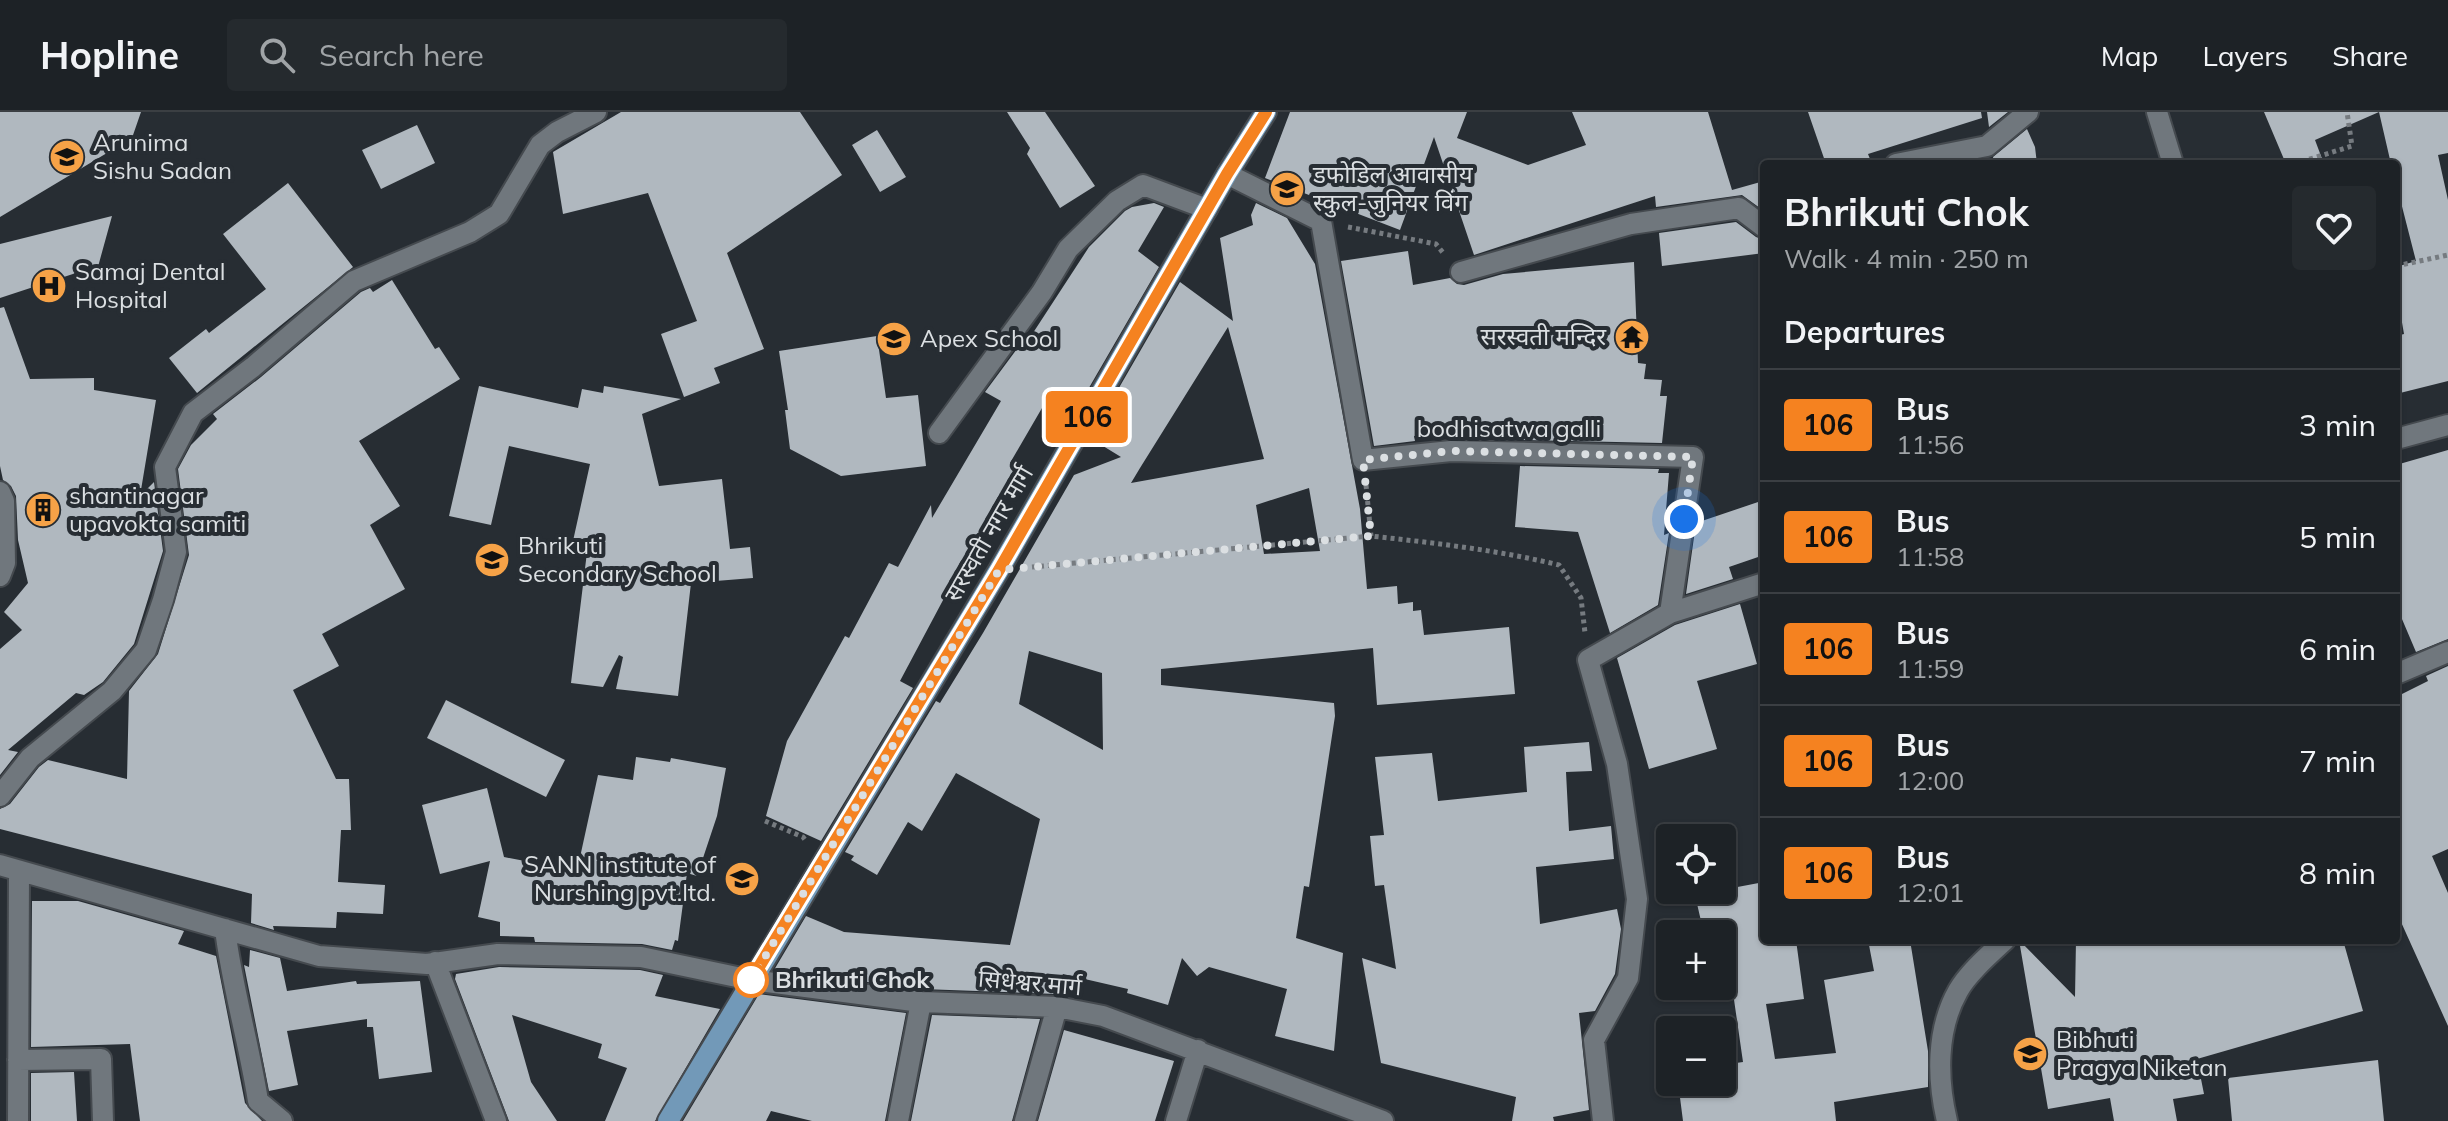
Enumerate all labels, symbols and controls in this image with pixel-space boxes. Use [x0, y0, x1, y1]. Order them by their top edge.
search box [227, 19, 787, 91]
text: Hopline [40, 31, 179, 79]
icon: search [255, 33, 299, 77]
text: Search here [319, 36, 484, 74]
text: Map [2101, 38, 2158, 73]
text: Layers [2202, 38, 2288, 73]
text: Share [2332, 38, 2408, 73]
place label: Arunima Sishu Sadan [93, 127, 232, 185]
school or university icon: Arunima Sishu Sadan [48, 138, 86, 176]
place label: डफोडिल आवासीय स्कुल-जुनियर विंग [1312, 159, 1474, 218]
school or university icon: डफोडिल आवासीय स्कुल-जुनियर विंग [1268, 170, 1306, 208]
button: heart [2292, 186, 2376, 270]
text: Bhrikuti Chok [1784, 188, 2029, 236]
text: Walk · 4 min · 250 m [1784, 242, 2029, 275]
place label: Samaj Dental Hospital [75, 256, 225, 314]
hospital icon: Samaj Dental Hospital [30, 267, 68, 305]
text: Departures [1784, 313, 1945, 351]
temple icon: सरस्वती मन्दिर [1613, 318, 1651, 356]
school or university icon: Apex School [875, 320, 913, 358]
place label: सरस्वती मन्दिर [1481, 321, 1607, 351]
place label: Apex School [920, 323, 1058, 353]
text: Bus [1896, 390, 1950, 428]
line badge: 106 [1041, 391, 1133, 443]
text: 106 [1062, 399, 1112, 434]
text: 3 min [2299, 406, 2376, 444]
text: 106 [1803, 407, 1853, 442]
street label: bodhisatwa galli [1417, 413, 1601, 443]
text: 11:56 [1896, 428, 1964, 461]
street label: सरस्वती नगर मार्ग [937, 459, 1040, 607]
place label: shantinagar upavokta samiti [69, 480, 246, 538]
building icon: shantinagar upavokta samiti [24, 491, 62, 529]
your location [1664, 499, 1704, 539]
text: Bus [1896, 502, 1950, 540]
text: 5 min [2299, 518, 2376, 556]
text: 106 [1803, 519, 1853, 554]
place label: Bhrikuti Secondary School [518, 530, 717, 588]
text: 11:58 [1896, 540, 1964, 573]
school or university icon: Bhrikuti Secondary School [473, 541, 511, 579]
text: Bus [1896, 614, 1950, 652]
text: 6 min [2299, 630, 2376, 668]
text: 106 [1803, 631, 1853, 666]
text: 11:59 [1896, 652, 1964, 685]
text: Bus [1896, 726, 1950, 764]
text: 7 min [2299, 742, 2376, 780]
text: 106 [1803, 743, 1853, 778]
text: 12:00 [1896, 764, 1964, 797]
map controls [1656, 824, 1736, 1096]
button: locate [1656, 824, 1736, 904]
text: Bus [1896, 838, 1950, 876]
place label: SANN institute of Nurshing pvt.ltd. [524, 849, 717, 907]
text: 8 min [2299, 854, 2376, 892]
text: 106 [1803, 855, 1853, 890]
school or university icon: SANN institute of Nurshing pvt.ltd. [723, 860, 761, 898]
text: 12:01 [1896, 876, 1964, 909]
button: + [1656, 920, 1736, 1000]
marker: Bhrikuti Chok [734, 963, 768, 997]
street label: सिधेश्वर मार्ग [977, 963, 1084, 1002]
place label: Bhrikuti Chok [775, 964, 930, 994]
button: − [1656, 1016, 1736, 1096]
place label: Bibhuti Pragya Niketan [2056, 1024, 2228, 1082]
school or university icon: Bibhuti Pragya Niketan [2011, 1035, 2049, 1073]

